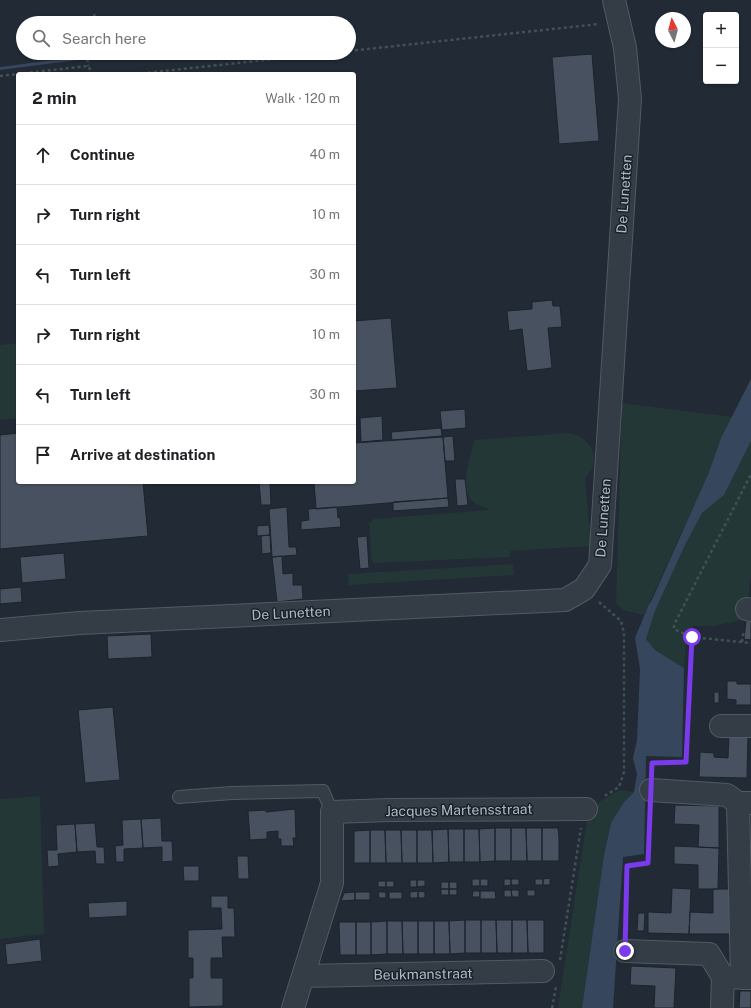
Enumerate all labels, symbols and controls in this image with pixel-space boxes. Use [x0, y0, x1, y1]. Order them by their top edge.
north arrow [655, 12, 691, 48]
map controls [703, 12, 739, 84]
button: + [703, 12, 739, 48]
search box [16, 16, 356, 60]
icon: search [30, 27, 52, 49]
text: Search here [62, 30, 146, 47]
button: − [703, 48, 739, 84]
text: 2 min [32, 88, 77, 108]
text: Walk · 120 m [265, 91, 340, 106]
icon: ahead [32, 144, 54, 166]
text: Continue [70, 146, 135, 163]
text: 40 m [309, 147, 340, 162]
street label: De Lunetten [613, 154, 635, 234]
icon: right [32, 204, 54, 226]
text: Turn right [70, 206, 140, 223]
text: 10 m [312, 207, 340, 222]
icon: left [32, 264, 54, 286]
text: Turn left [70, 266, 131, 283]
text: 30 m [310, 267, 340, 282]
icon: right [32, 324, 54, 346]
text: Turn right [70, 326, 140, 343]
text: 10 m [312, 327, 340, 342]
icon: left [32, 384, 54, 406]
text: Turn left [70, 386, 131, 403]
text: 30 m [310, 387, 340, 402]
icon: arrive [32, 444, 54, 466]
text: Arrive at destination [70, 446, 215, 463]
street label: De Lunetten [592, 478, 614, 558]
street label: De Lunetten [251, 603, 331, 623]
route start [683, 628, 701, 646]
street label: Jacques Martensstraat [385, 801, 533, 819]
route end [616, 942, 634, 960]
street label: Beukmanstraat [373, 965, 473, 983]

